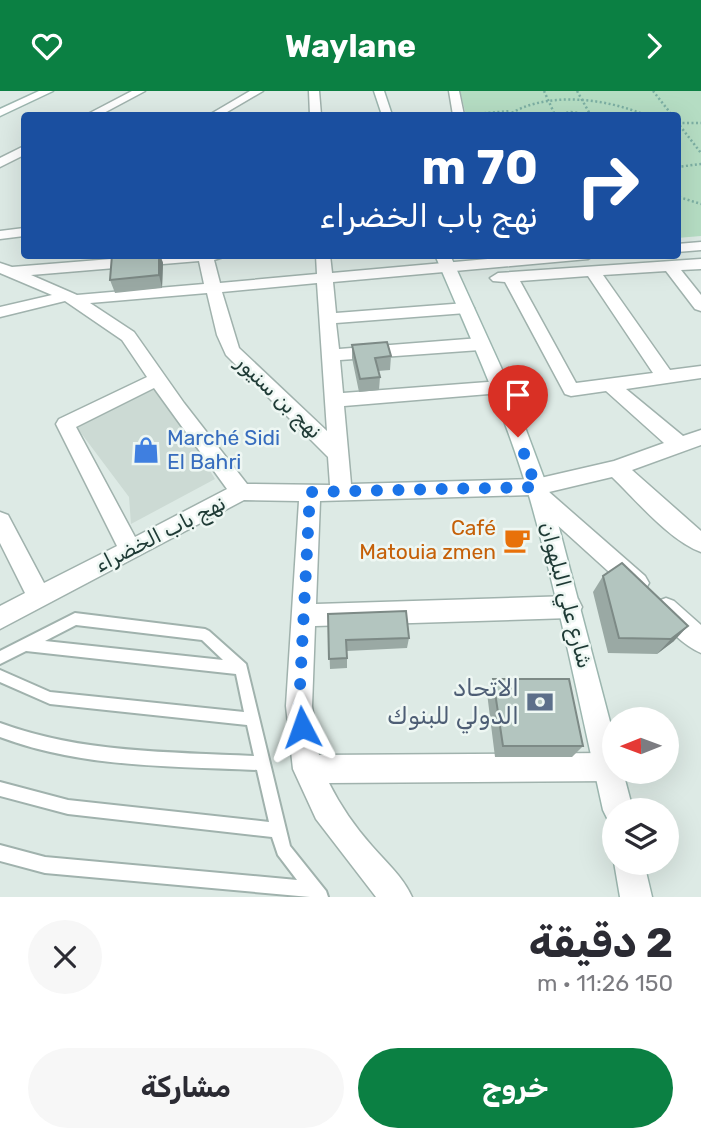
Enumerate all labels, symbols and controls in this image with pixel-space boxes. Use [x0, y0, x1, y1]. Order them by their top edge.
icon: heart [28, 27, 66, 65]
text: Waylane [285, 27, 416, 65]
icon: forward [635, 27, 673, 65]
text: 70 m [421, 138, 538, 196]
icon: right [562, 140, 653, 231]
text: نهج باب الخضراء [319, 197, 538, 235]
street label: نهج بن سنيور [228, 348, 327, 445]
pin [488, 365, 548, 437]
icon: arrive [499, 376, 537, 414]
place label: Marché Sidi El Bahri [167, 425, 280, 474]
shop icon: Marché Sidi El Bahri [131, 435, 161, 465]
street label: نهج باب الخضراء [90, 490, 230, 579]
place label: Café Matouia zmen [359, 515, 496, 564]
street label: شارع علي البلهوان [531, 519, 598, 672]
cafe icon: Café Matouia zmen [502, 525, 532, 555]
place label: الاتحاد الدولي للبنوك [387, 674, 519, 734]
bank icon: الاتحاد الدولي للبنوك [525, 687, 555, 717]
position arrow [265, 690, 339, 764]
north arrow [602, 707, 679, 784]
map controls [602, 707, 679, 875]
button: layers [602, 798, 679, 875]
text: 2 دقيقة [529, 918, 673, 968]
button: close [28, 920, 102, 994]
text: 150 m · 11:26 [537, 969, 673, 997]
button: مشاركة [28, 1048, 344, 1128]
button: خروج [358, 1048, 673, 1128]

